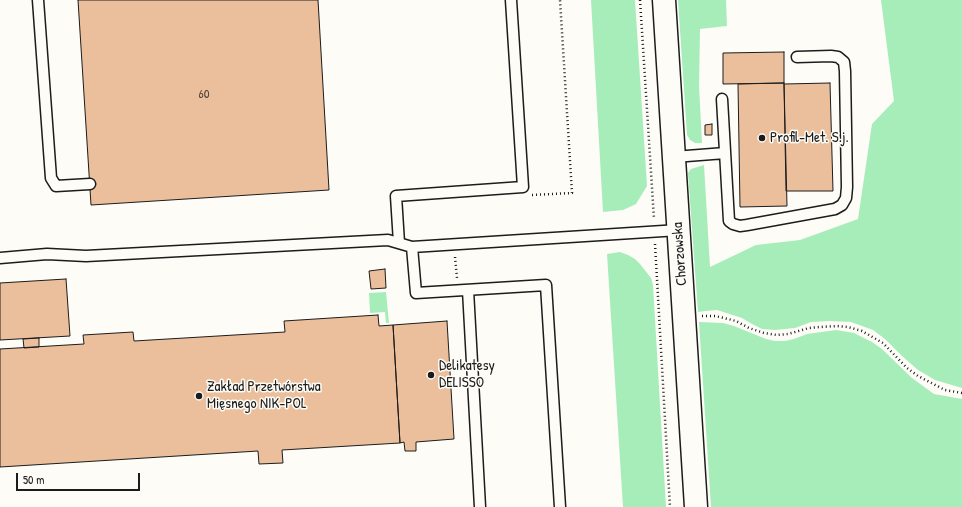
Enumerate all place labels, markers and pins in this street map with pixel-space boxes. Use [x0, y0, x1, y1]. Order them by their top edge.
place label: Profil-Met. S.j. [770, 129, 849, 147]
marker: Profil-Met. S.j. [757, 133, 767, 143]
place label: Delikatesy DELISSO [439, 357, 495, 392]
marker: Delikatesy DELISSO [426, 370, 436, 380]
place label: Zakład Przetwórstwa Mięsnego NIK-POL [207, 378, 321, 413]
marker: Zakład Przetwórstwa Mięsnego NIK-POL [194, 391, 204, 401]

